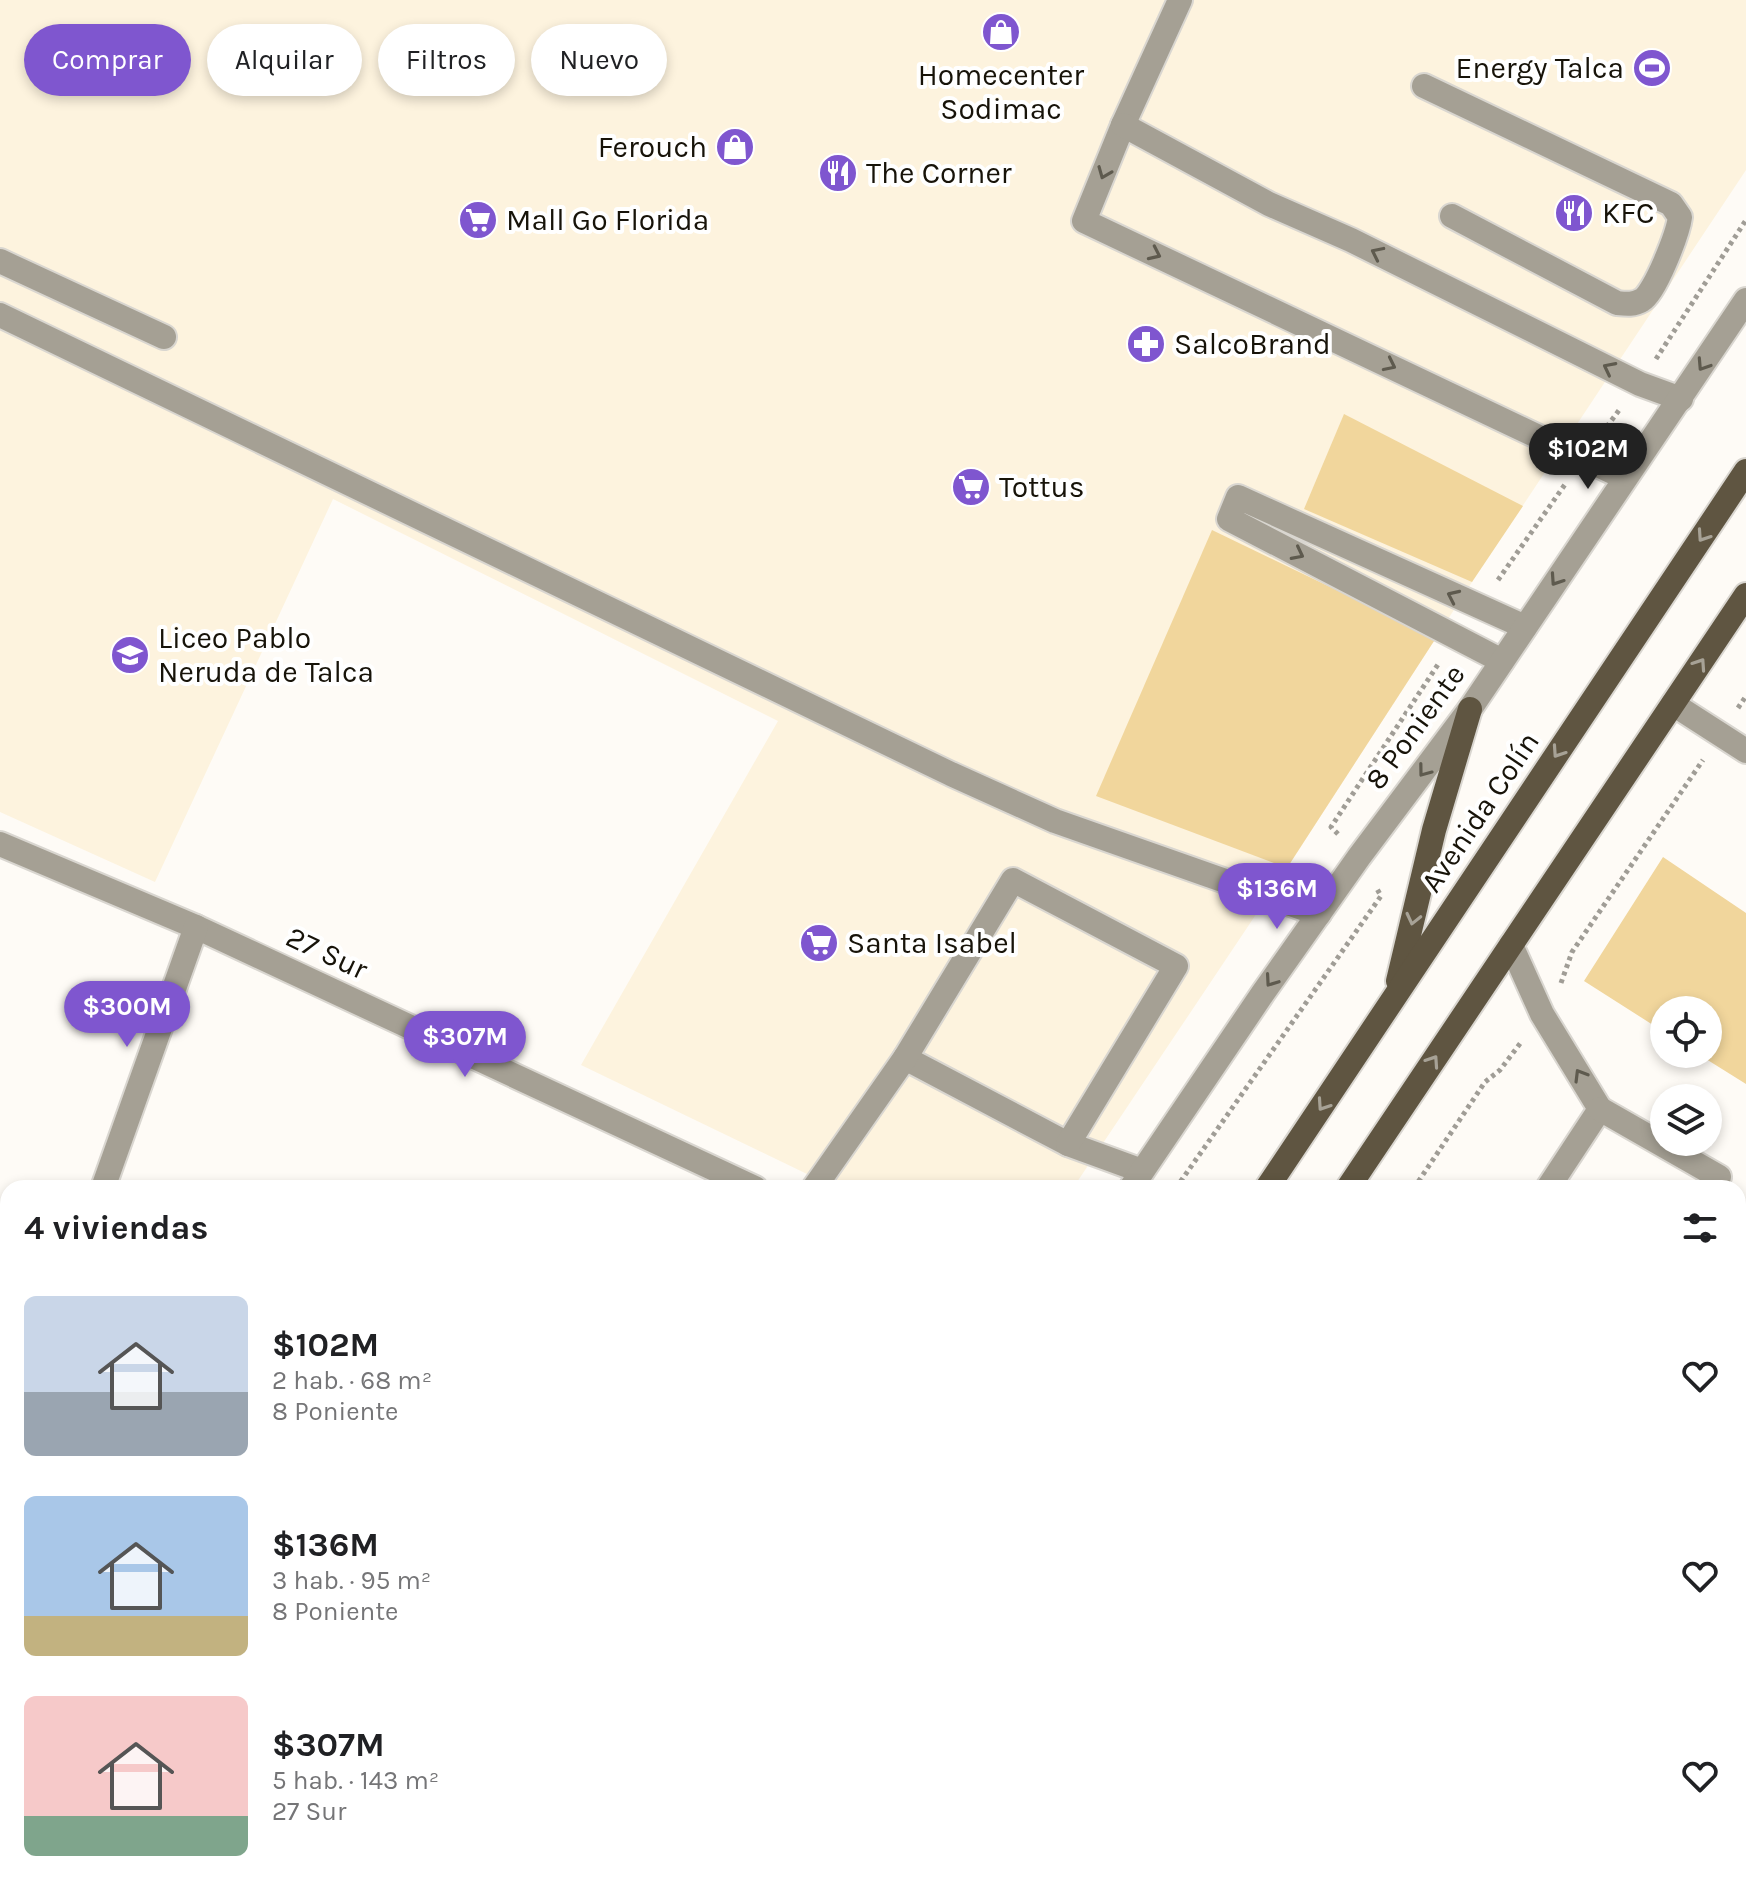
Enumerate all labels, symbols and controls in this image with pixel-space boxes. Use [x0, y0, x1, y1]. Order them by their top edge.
shop icon: Homecenter Sodimac [980, 11, 1022, 53]
chip: Comprar [24, 24, 191, 96]
chip: Alquilar [207, 24, 362, 96]
chip: Filtros [378, 24, 515, 96]
chip: Nuevo [531, 24, 667, 96]
sports icon: Energy Talca [1631, 47, 1673, 89]
place label: Energy Talca [1455, 50, 1624, 86]
place label: Homecenter Sodimac [918, 57, 1084, 127]
shop icon: Ferouch [714, 126, 756, 168]
place label: Ferouch [598, 129, 707, 165]
restaurant icon: The Corner [817, 152, 859, 194]
place label: The Corner [866, 155, 1012, 191]
one-way arrow [1097, 165, 1114, 179]
restaurant icon: KFC [1553, 192, 1595, 234]
place label: KFC [1602, 195, 1654, 231]
supermarket icon: Mall Go Florida [457, 199, 499, 241]
place label: Mall Go Florida [506, 202, 709, 238]
one-way arrow [1147, 244, 1161, 260]
one-way arrow [1370, 247, 1385, 263]
pharmacy icon: SalcoBrand [1125, 323, 1167, 365]
place label: SalcoBrand [1174, 326, 1331, 362]
one-way arrow [1382, 355, 1397, 371]
one-way arrow [1698, 357, 1713, 371]
one-way arrow [1603, 363, 1618, 378]
pin: $102M [1532, 423, 1644, 491]
text: $102M [1547, 433, 1629, 464]
supermarket icon: Tottus [950, 466, 992, 508]
place label: Tottus [999, 469, 1085, 505]
one-way arrow [1697, 527, 1712, 541]
one-way arrow [1290, 544, 1305, 560]
one-way arrow [1551, 571, 1566, 586]
one-way arrow [1447, 590, 1461, 606]
place label: Liceo Pablo Neruda de Talca [158, 620, 374, 690]
school or university icon: Liceo Pablo Neruda de Talca [109, 634, 151, 676]
street label: 8 Poniente [1358, 657, 1472, 797]
one-way arrow [1690, 658, 1705, 673]
street label: Avenida Colín [1413, 725, 1547, 899]
one-way arrow [1553, 743, 1568, 757]
one-way arrow [1419, 762, 1433, 777]
pin: $136M [1221, 863, 1333, 931]
text: $136M [1236, 873, 1318, 904]
one-way arrow [1405, 911, 1422, 925]
street label: 27 Sur [281, 919, 374, 987]
supermarket icon: Santa Isabel [798, 922, 840, 964]
place label: Santa Isabel [847, 925, 1017, 961]
one-way arrow [1266, 973, 1281, 987]
pin: $300M [71, 981, 183, 1049]
text: $300M [82, 991, 172, 1022]
map controls [1650, 996, 1722, 1156]
button: locate [1650, 996, 1722, 1068]
pin: $307M [409, 1011, 521, 1079]
text: $307M [422, 1021, 508, 1052]
one-way arrow [1424, 1055, 1439, 1069]
one-way arrow [1574, 1069, 1589, 1084]
button: layers [1650, 1084, 1722, 1156]
one-way arrow [1317, 1096, 1332, 1110]
icon: filters [1678, 1206, 1722, 1250]
text: 4 viviendas [24, 1208, 208, 1248]
text: $102M [272, 1325, 379, 1365]
icon: home [88, 1328, 184, 1424]
icon: heart [1678, 1354, 1722, 1398]
text: 2 hab. · 68 m² [272, 1365, 432, 1396]
text: 8 Poniente [272, 1396, 398, 1427]
text: $136M [272, 1525, 379, 1565]
icon: home [88, 1528, 184, 1624]
icon: heart [1678, 1554, 1722, 1598]
text: 3 hab. · 95 m² [272, 1565, 431, 1596]
text: 8 Poniente [272, 1596, 398, 1627]
text: $307M [272, 1725, 385, 1765]
icon: home [88, 1728, 184, 1824]
icon: heart [1678, 1754, 1722, 1798]
text: 5 hab. · 143 m² [272, 1765, 439, 1796]
text: 27 Sur [272, 1796, 346, 1827]

